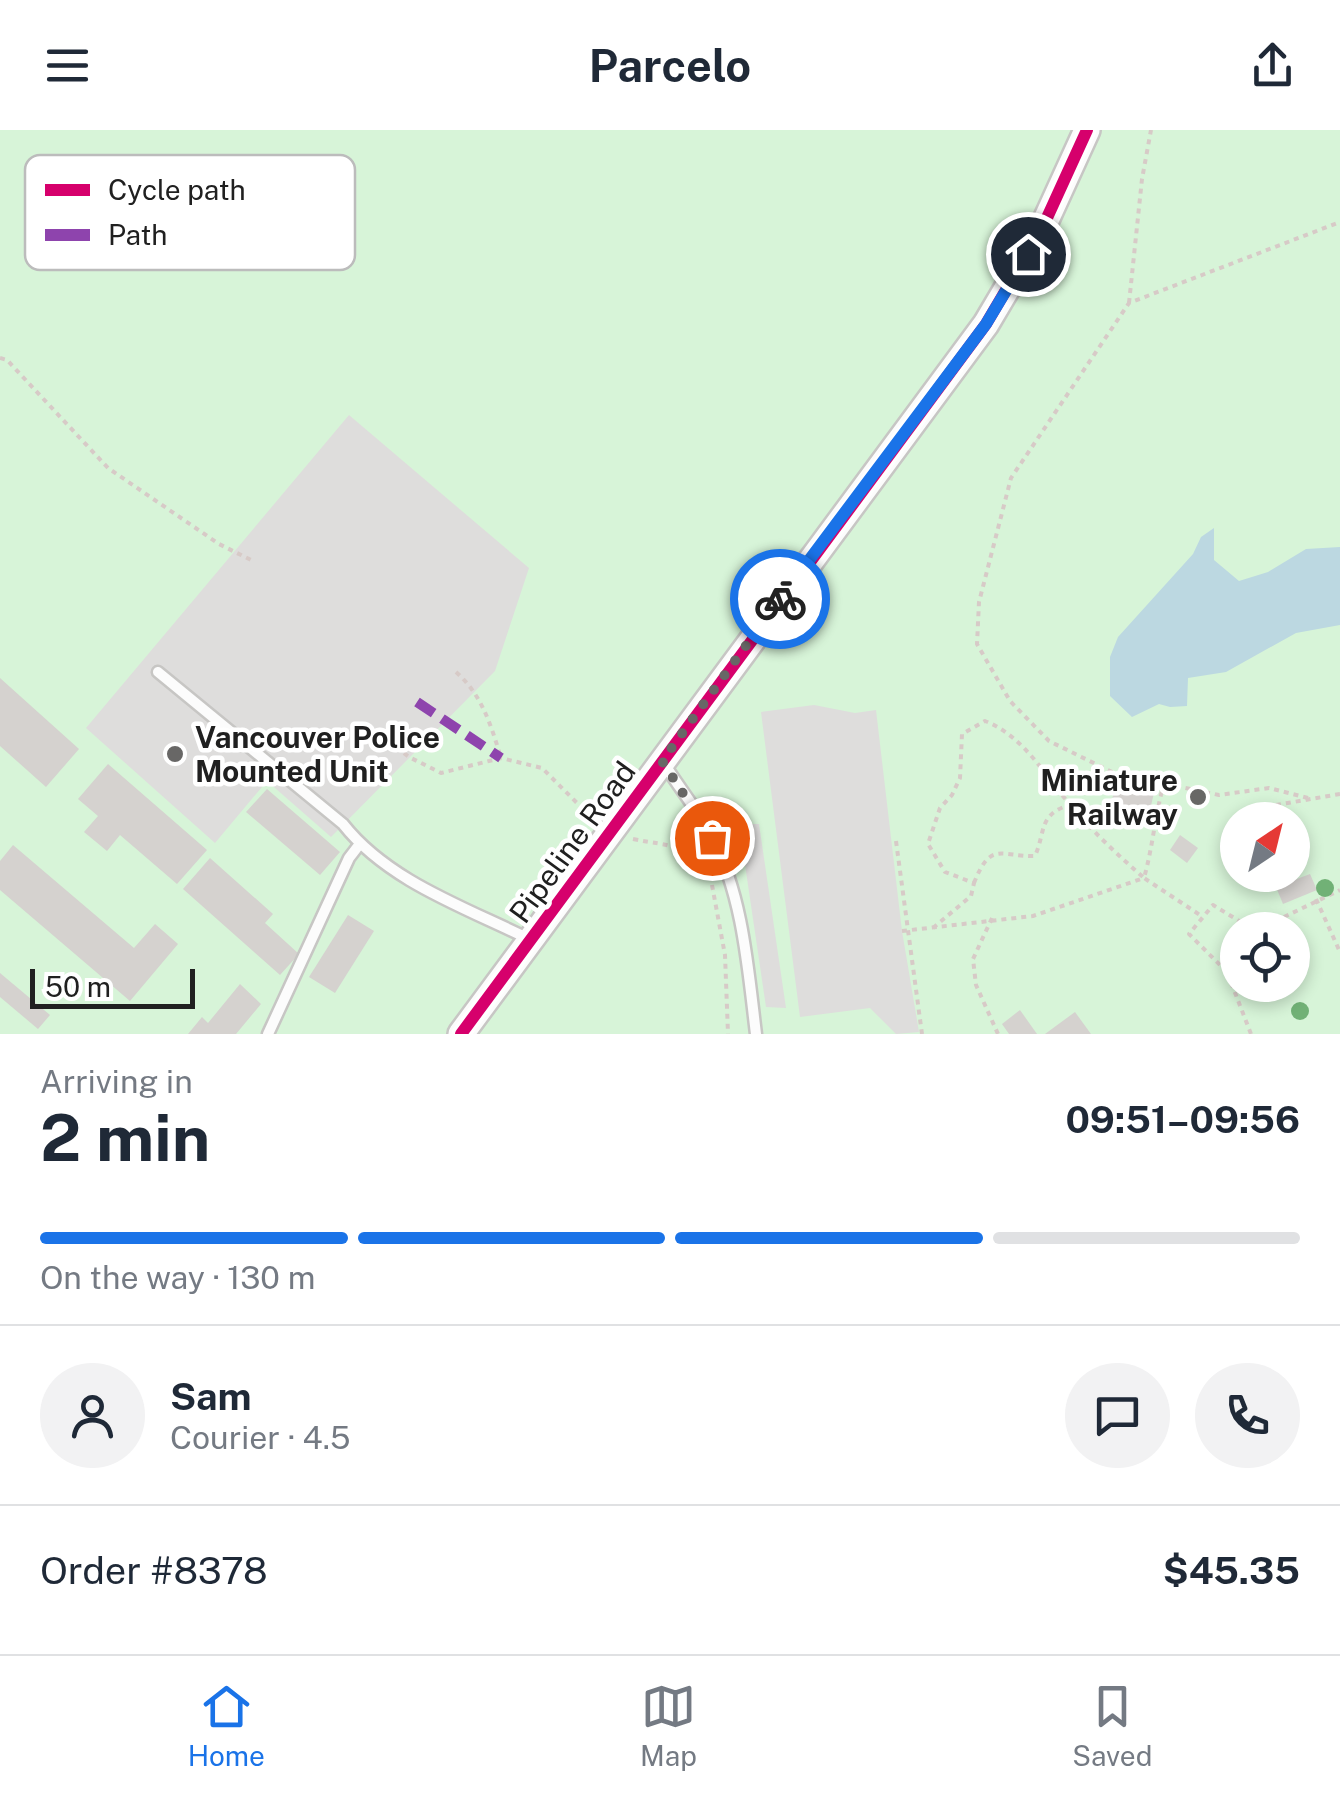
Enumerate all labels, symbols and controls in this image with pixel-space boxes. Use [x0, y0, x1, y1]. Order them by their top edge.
icon: menu [40, 38, 95, 93]
icon: share [1245, 38, 1300, 93]
text: Parcelo [589, 39, 751, 92]
legend [25, 155, 355, 270]
text: Cycle path [108, 173, 246, 206]
pin [986, 212, 1071, 297]
text: Path [108, 218, 167, 251]
icon: home [1001, 227, 1056, 282]
courier [730, 549, 830, 649]
icon: bike [753, 572, 808, 627]
place label: Vancouver Police Mounted Unit [195, 719, 440, 789]
marker: Vancouver Police Mounted Unit [164, 743, 186, 765]
street label: Pipeline Road [501, 754, 643, 930]
place label: Miniature Railway [1040, 762, 1178, 832]
marker: Miniature Railway [1187, 786, 1209, 808]
pin [670, 796, 755, 881]
north arrow [1220, 802, 1310, 892]
map controls [1220, 802, 1310, 1002]
icon: bag [685, 811, 740, 866]
button: locate [1220, 912, 1310, 1002]
scale bar [30, 964, 195, 1008]
text: 50 m [45, 970, 111, 1003]
text: Arriving in [40, 1063, 193, 1100]
text: 09:51–09:56 [1066, 1097, 1300, 1142]
text: 2 min [40, 1099, 210, 1176]
text: On the way · 130 m [40, 1259, 315, 1296]
button: person [40, 1363, 145, 1468]
button: chat [1065, 1363, 1170, 1468]
button: phone [1195, 1363, 1300, 1468]
text: Sam [170, 1374, 252, 1419]
text: Courier · 4.5 [170, 1419, 350, 1456]
text: Order #8378 [40, 1548, 268, 1593]
text: $45.35 [1163, 1548, 1300, 1593]
tab: Home [188, 1679, 265, 1772]
tab: Map [640, 1679, 697, 1772]
tab: Saved [1072, 1679, 1152, 1772]

